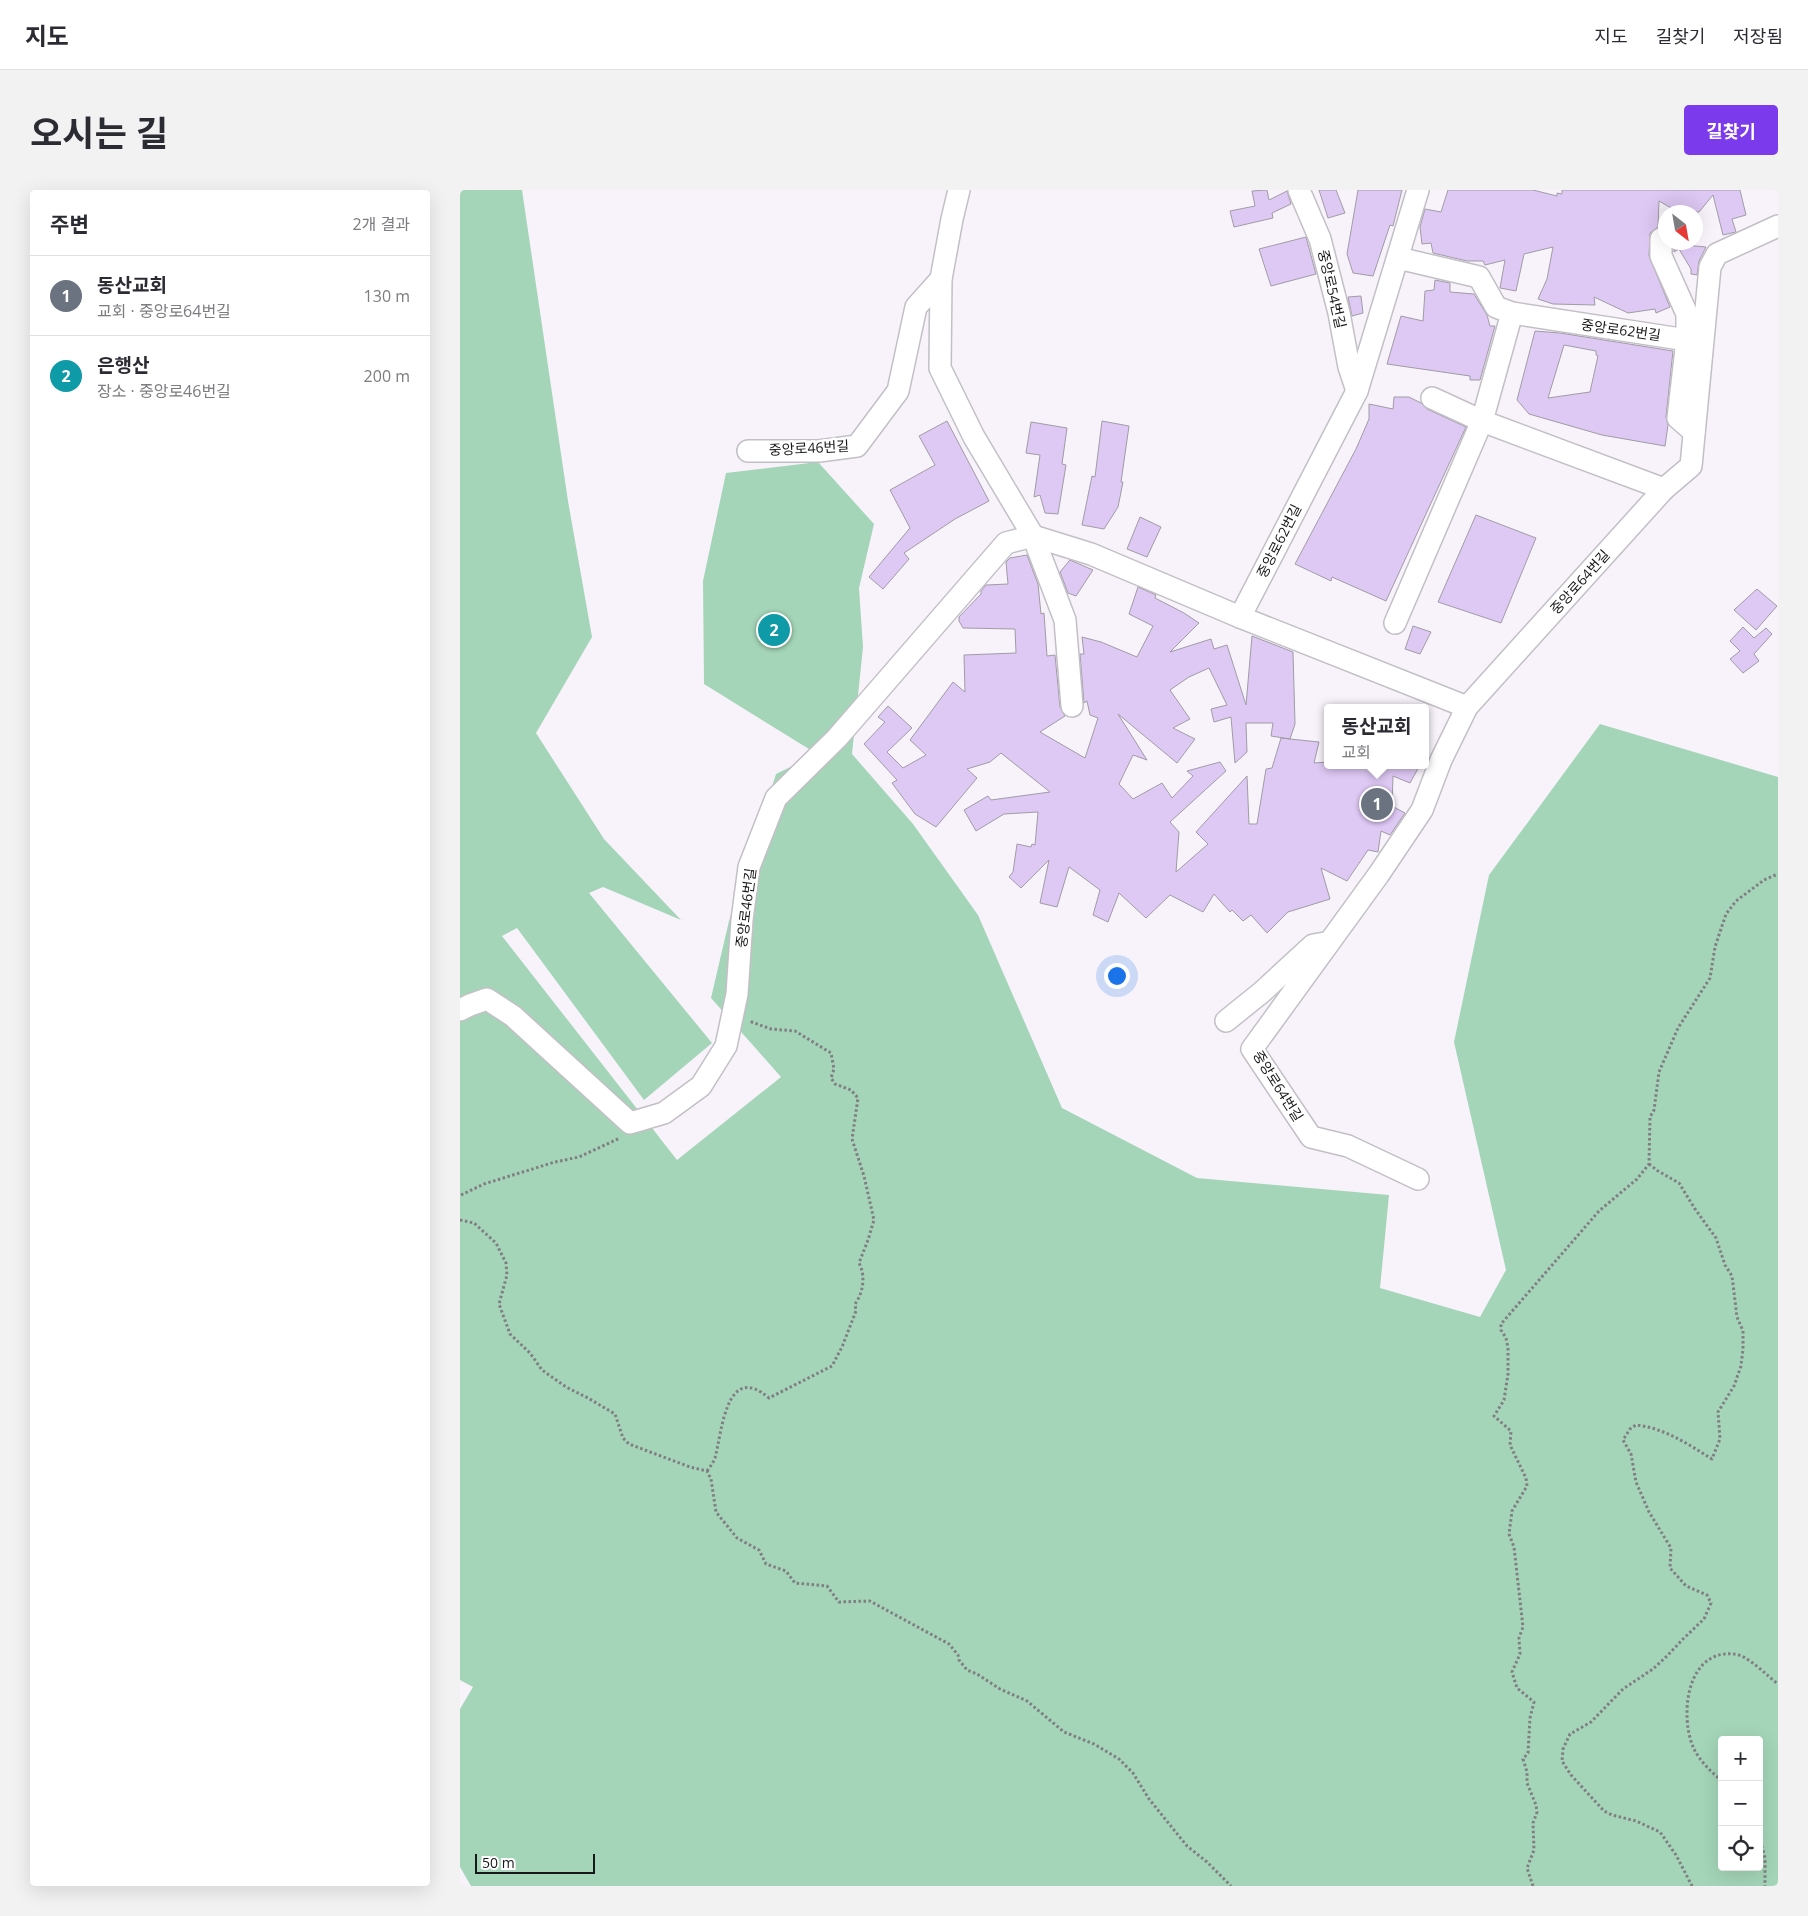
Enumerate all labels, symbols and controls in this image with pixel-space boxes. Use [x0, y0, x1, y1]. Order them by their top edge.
text: 지도 [25, 19, 69, 52]
text: 지도 [1595, 24, 1628, 48]
text: 길찾기 [1656, 24, 1705, 48]
text: 저장됨 [1733, 24, 1783, 48]
button: 길찾기 [1684, 105, 1778, 155]
text: 오시는 길 [30, 109, 168, 156]
north arrow [1658, 205, 1703, 250]
text: 주변 [50, 210, 89, 238]
text: 2개 결과 [353, 213, 410, 235]
street label: 중앙로54번길 [1314, 248, 1351, 330]
text: 동산교회 [97, 272, 167, 298]
text: 1 [61, 285, 71, 307]
text: 130 m [364, 285, 410, 307]
text: 교회 · 중앙로64번길 [97, 300, 231, 322]
street label: 중앙로62번길 [1580, 315, 1662, 345]
text: 은행산 [97, 352, 149, 378]
text: 2 [61, 365, 71, 387]
text: 200 m [364, 365, 410, 387]
text: 장소 · 중앙로46번길 [97, 380, 231, 402]
street label: 중앙로46번길 [768, 436, 850, 459]
street label: 중앙로62번길 [1252, 501, 1305, 581]
street label: 중앙로64번길 [1546, 545, 1614, 618]
pin: 2 [758, 611, 790, 649]
popup [1324, 704, 1429, 769]
text: 동산교회 [1342, 713, 1411, 739]
text: 교회 [1342, 741, 1371, 763]
pin: 1 [1361, 785, 1393, 823]
street label: 중앙로46번길 [731, 867, 760, 949]
your location [1104, 963, 1130, 989]
street label: 중앙로64번길 [1249, 1047, 1308, 1125]
map controls [1718, 1736, 1763, 1871]
button: + [1718, 1736, 1763, 1781]
button: − [1718, 1781, 1763, 1826]
button: locate [1718, 1826, 1763, 1871]
scale bar [475, 1851, 595, 1874]
text: 50 m [482, 1853, 515, 1872]

